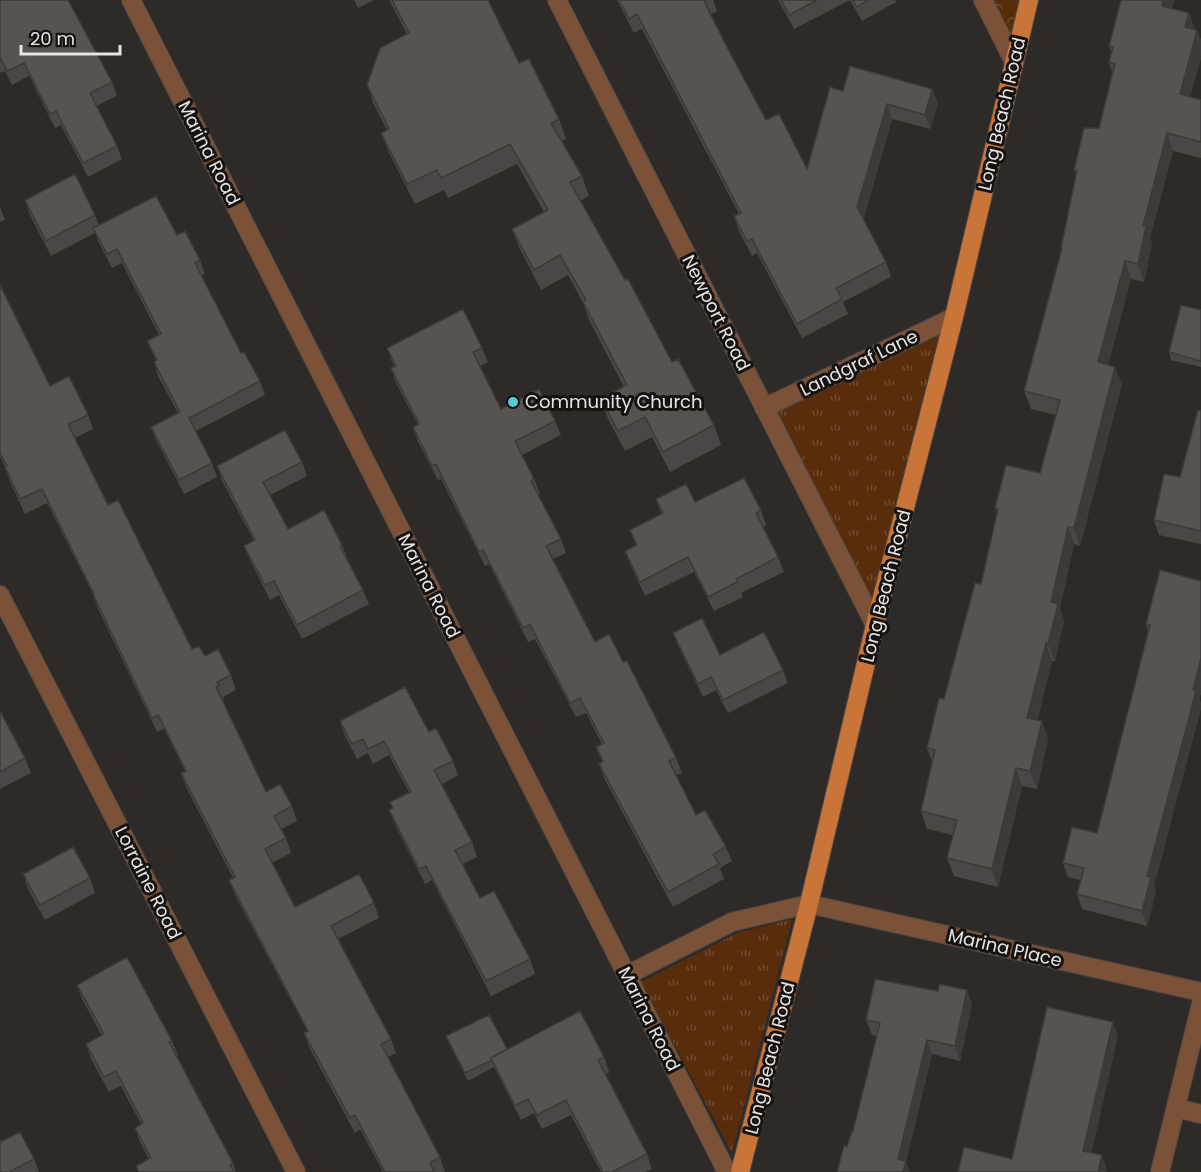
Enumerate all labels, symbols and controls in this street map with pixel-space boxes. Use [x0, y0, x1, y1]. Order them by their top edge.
scale bar [21, 18, 120, 56]
text: 20 m [30, 26, 75, 51]
street label: Long Beach Road [972, 35, 1031, 193]
street label: Marina Road [172, 96, 246, 209]
street label: Newport Road [676, 250, 756, 375]
street label: Landgraf Lane [796, 323, 922, 402]
place label: Community Church [525, 389, 703, 414]
marker: Community Church [506, 395, 520, 409]
street label: Long Beach Road [854, 507, 917, 665]
street label: Marina Road [392, 529, 466, 642]
street label: Lorraine Road [109, 822, 188, 944]
street label: Marina Place [946, 922, 1065, 973]
street label: Marina Road [612, 962, 686, 1075]
street label: Long Beach Road [738, 979, 801, 1137]

